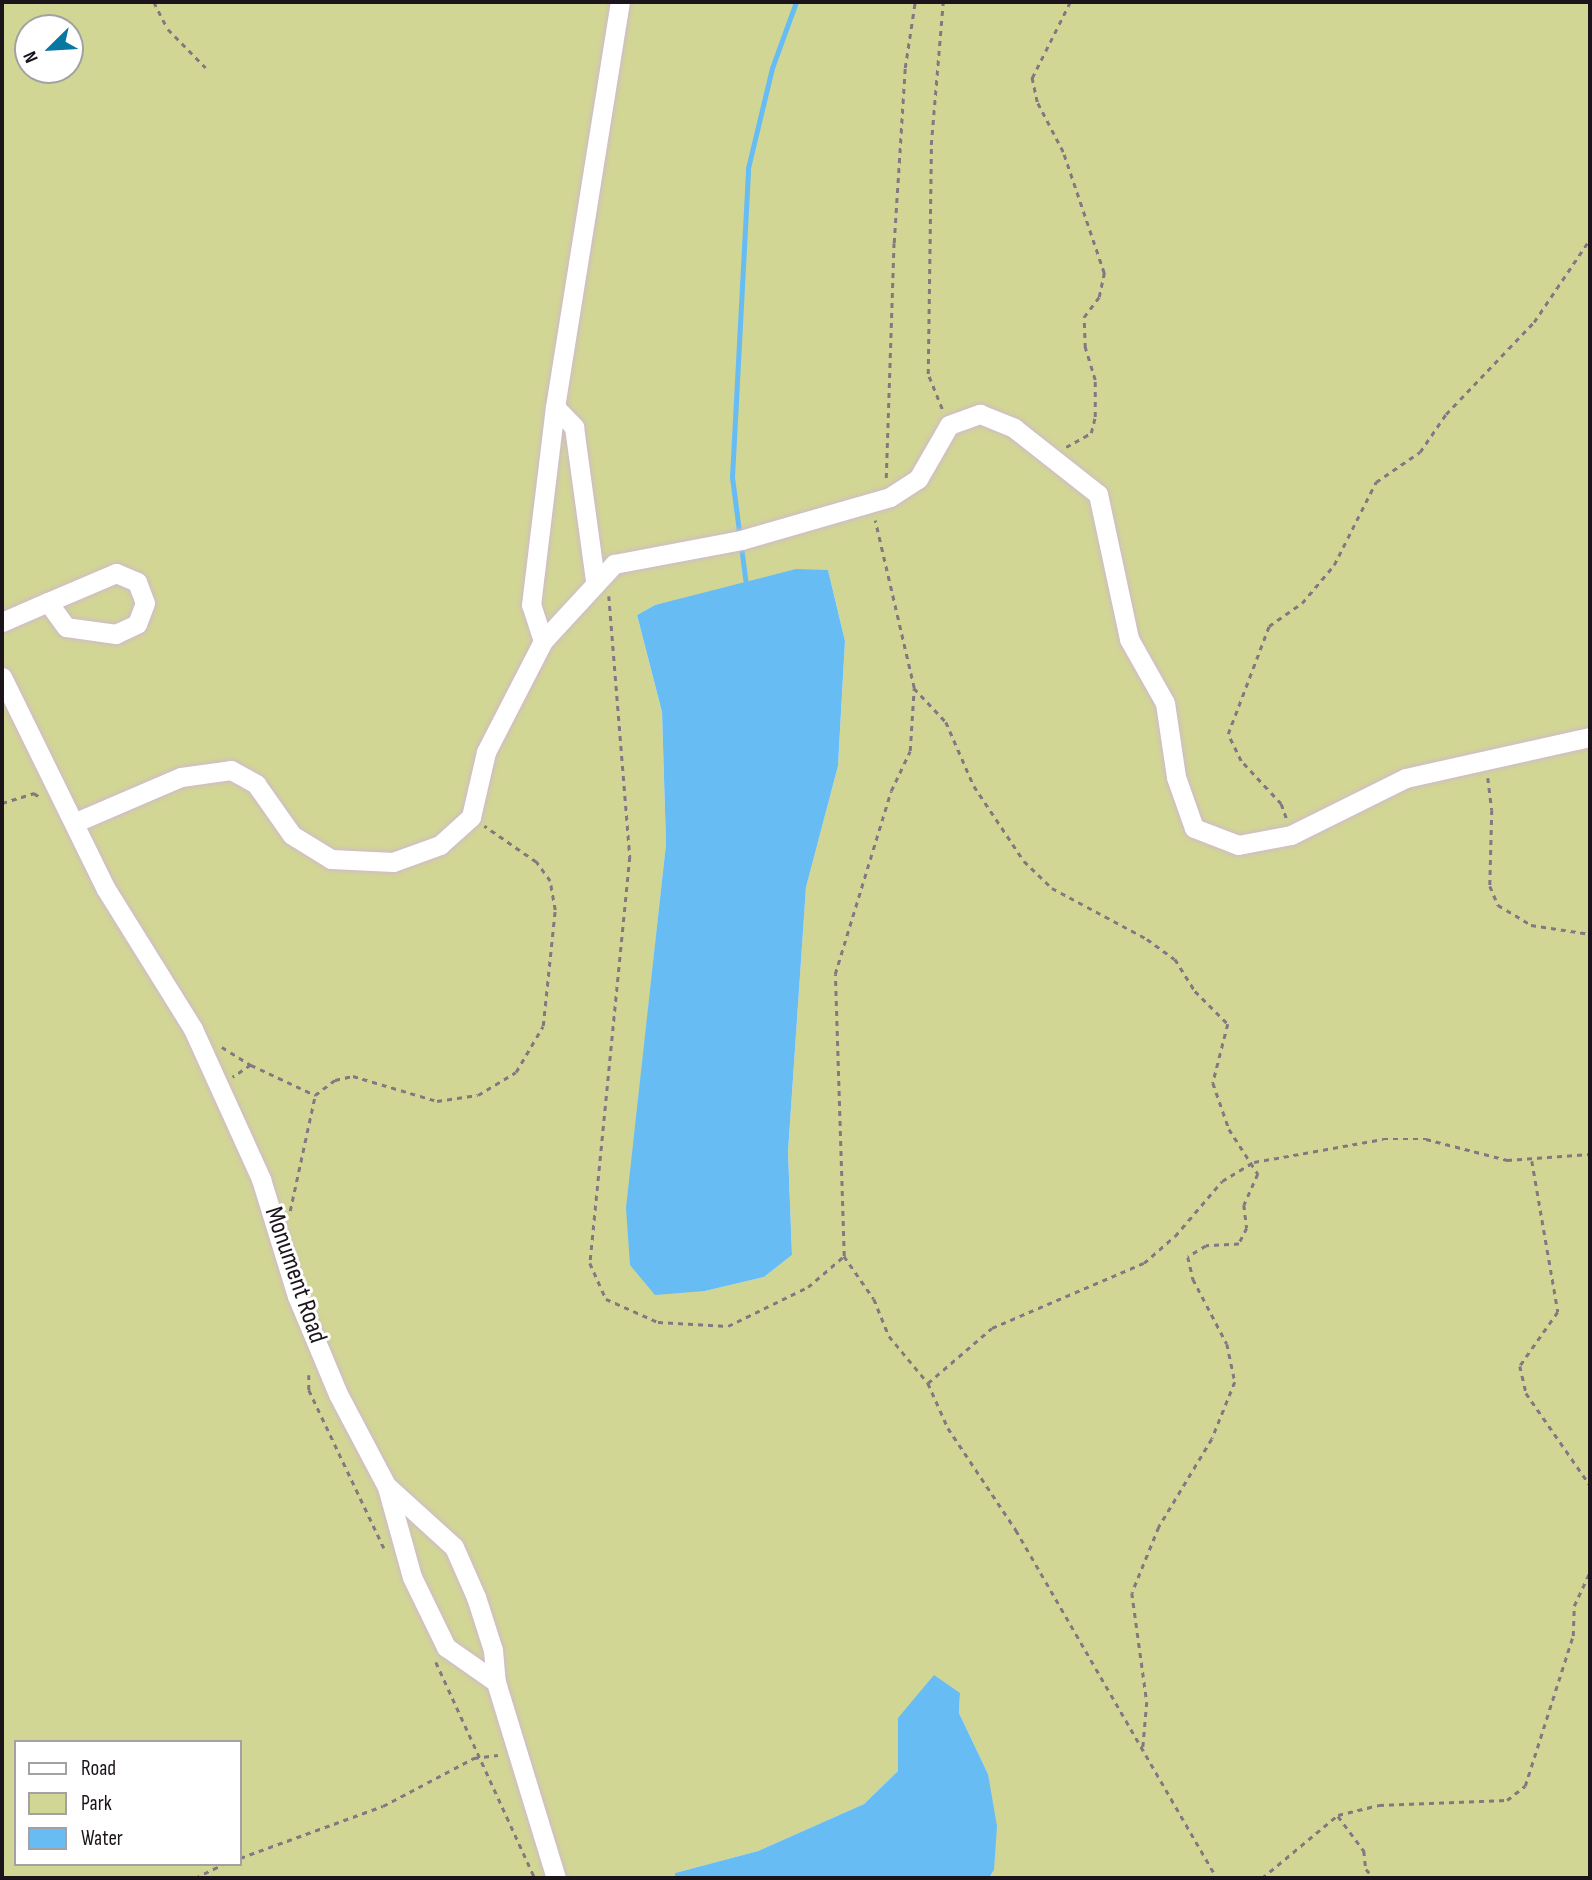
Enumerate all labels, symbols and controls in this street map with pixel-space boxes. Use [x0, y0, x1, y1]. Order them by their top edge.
north arrow [14, 14, 84, 84]
text: N [19, 48, 44, 66]
street label: Monument Road [257, 1203, 333, 1347]
legend [14, 1740, 242, 1866]
text: Road [81, 1756, 116, 1781]
text: Park [81, 1791, 112, 1816]
text: Water [81, 1826, 123, 1851]

